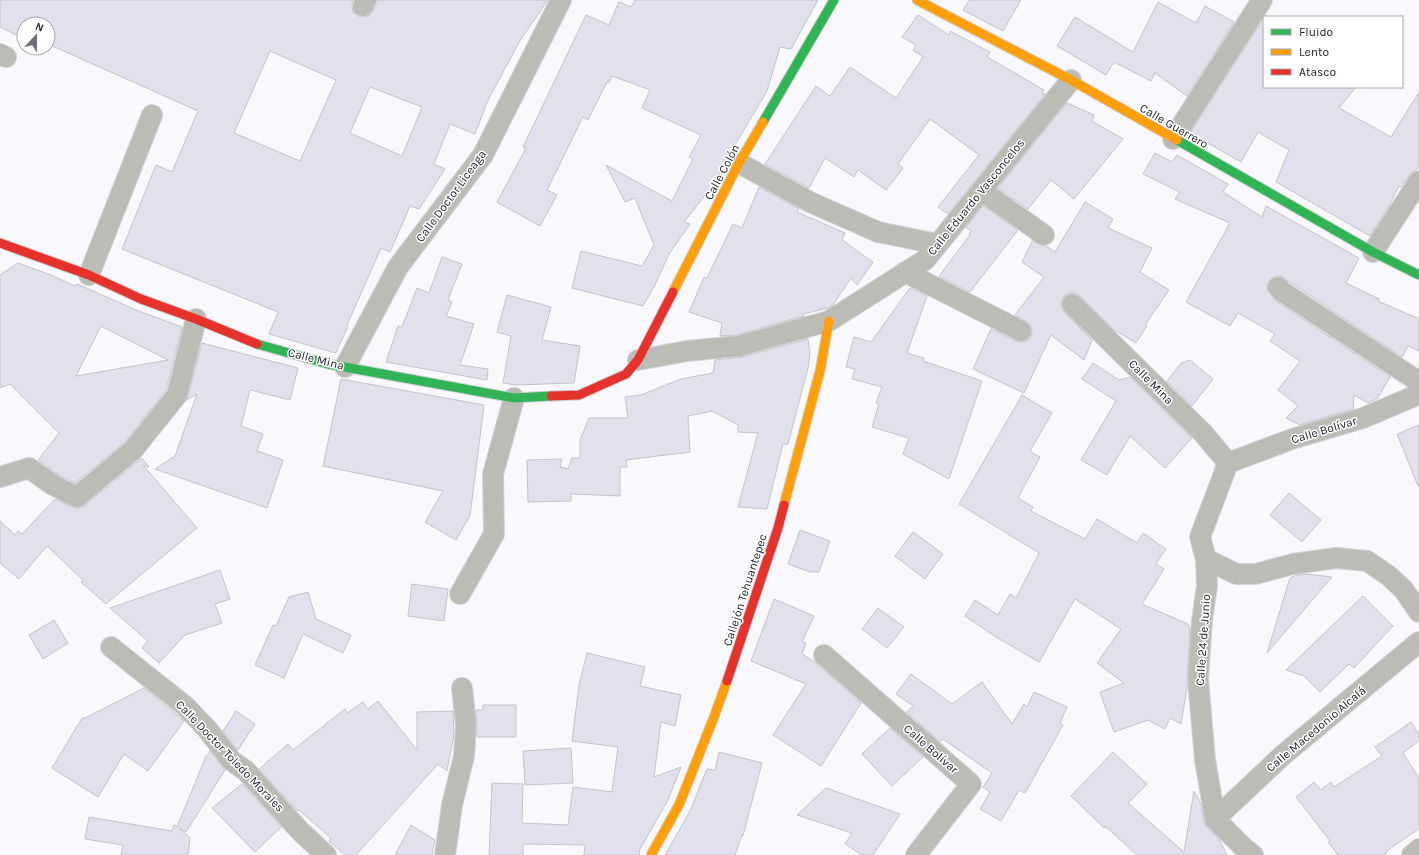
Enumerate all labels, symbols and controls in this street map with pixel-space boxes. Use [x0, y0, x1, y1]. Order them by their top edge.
north arrow [16, 16, 56, 56]
legend [1263, 16, 1403, 88]
text: N [33, 20, 46, 35]
text: Fluido [1299, 25, 1333, 39]
text: Lento [1299, 45, 1329, 59]
text: Atasco [1299, 65, 1336, 79]
street label: Calle Guerrero [1137, 101, 1211, 151]
street label: Calle Eduardo Vasconcelos [925, 136, 1027, 258]
street label: Calle Colón [702, 142, 742, 202]
street label: Calle Doctor Liceaga [413, 147, 489, 245]
street label: Calle Mina [287, 345, 345, 373]
street label: Calle Mina [1126, 357, 1176, 407]
street label: Calle Bolívar [1290, 413, 1359, 447]
street label: Callejón Tehuantepec [720, 532, 770, 648]
street label: Calle 24 de Junio [1193, 594, 1213, 686]
street label: Calle Macedonio Alcalá [1263, 683, 1369, 775]
street label: Calle Doctor Toledo Morales [173, 697, 287, 815]
street label: Calle Bolívar [901, 722, 962, 777]

